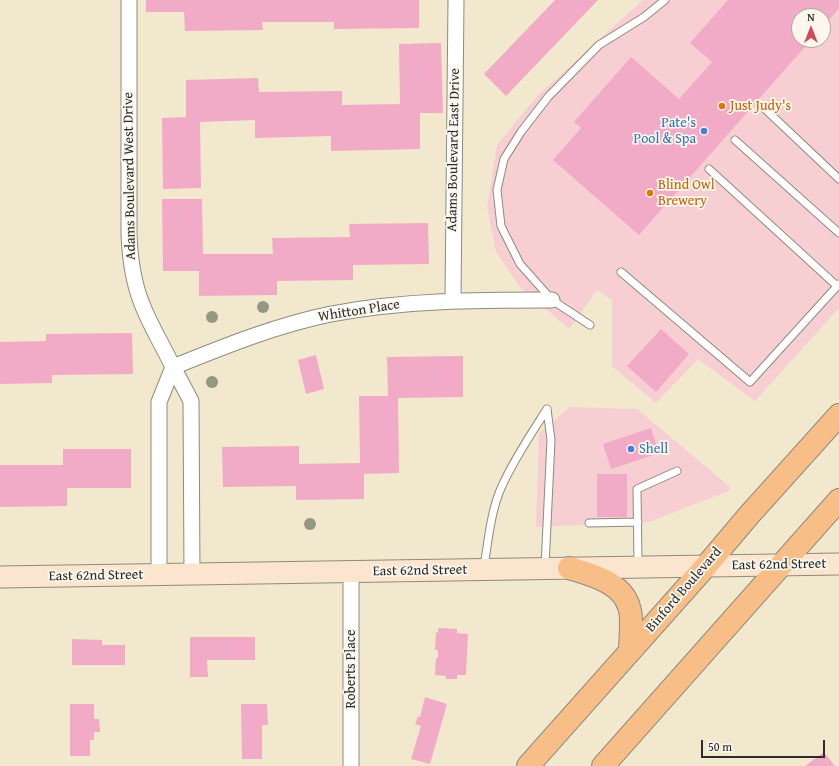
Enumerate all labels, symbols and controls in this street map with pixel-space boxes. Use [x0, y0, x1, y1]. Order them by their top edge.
north arrow [791, 8, 831, 48]
text: N [807, 9, 815, 25]
street label: Adams Boulevard East Drive [444, 68, 464, 232]
street label: Adams Boulevard West Drive [120, 92, 140, 260]
place label: Just Judy's [730, 98, 791, 114]
marker: Just Judy's [717, 101, 727, 111]
place label: Pate's Pool & Spa [634, 115, 696, 148]
marker: Pate's Pool & Spa [699, 126, 709, 136]
place label: Blind Owl Brewery [658, 177, 715, 210]
marker: Blind Owl Brewery [645, 188, 655, 198]
street label: Whitton Place [317, 296, 401, 326]
place label: Shell [639, 441, 668, 457]
marker: Shell [626, 444, 636, 454]
street label: Binford Boulevard [643, 544, 725, 636]
street label: East 62nd Street [732, 556, 826, 574]
street label: East 62nd Street [373, 562, 467, 580]
street label: East 62nd Street [49, 567, 143, 585]
street label: Roberts Place [343, 629, 359, 709]
scale bar [703, 732, 827, 758]
text: 50 m [708, 738, 732, 755]

